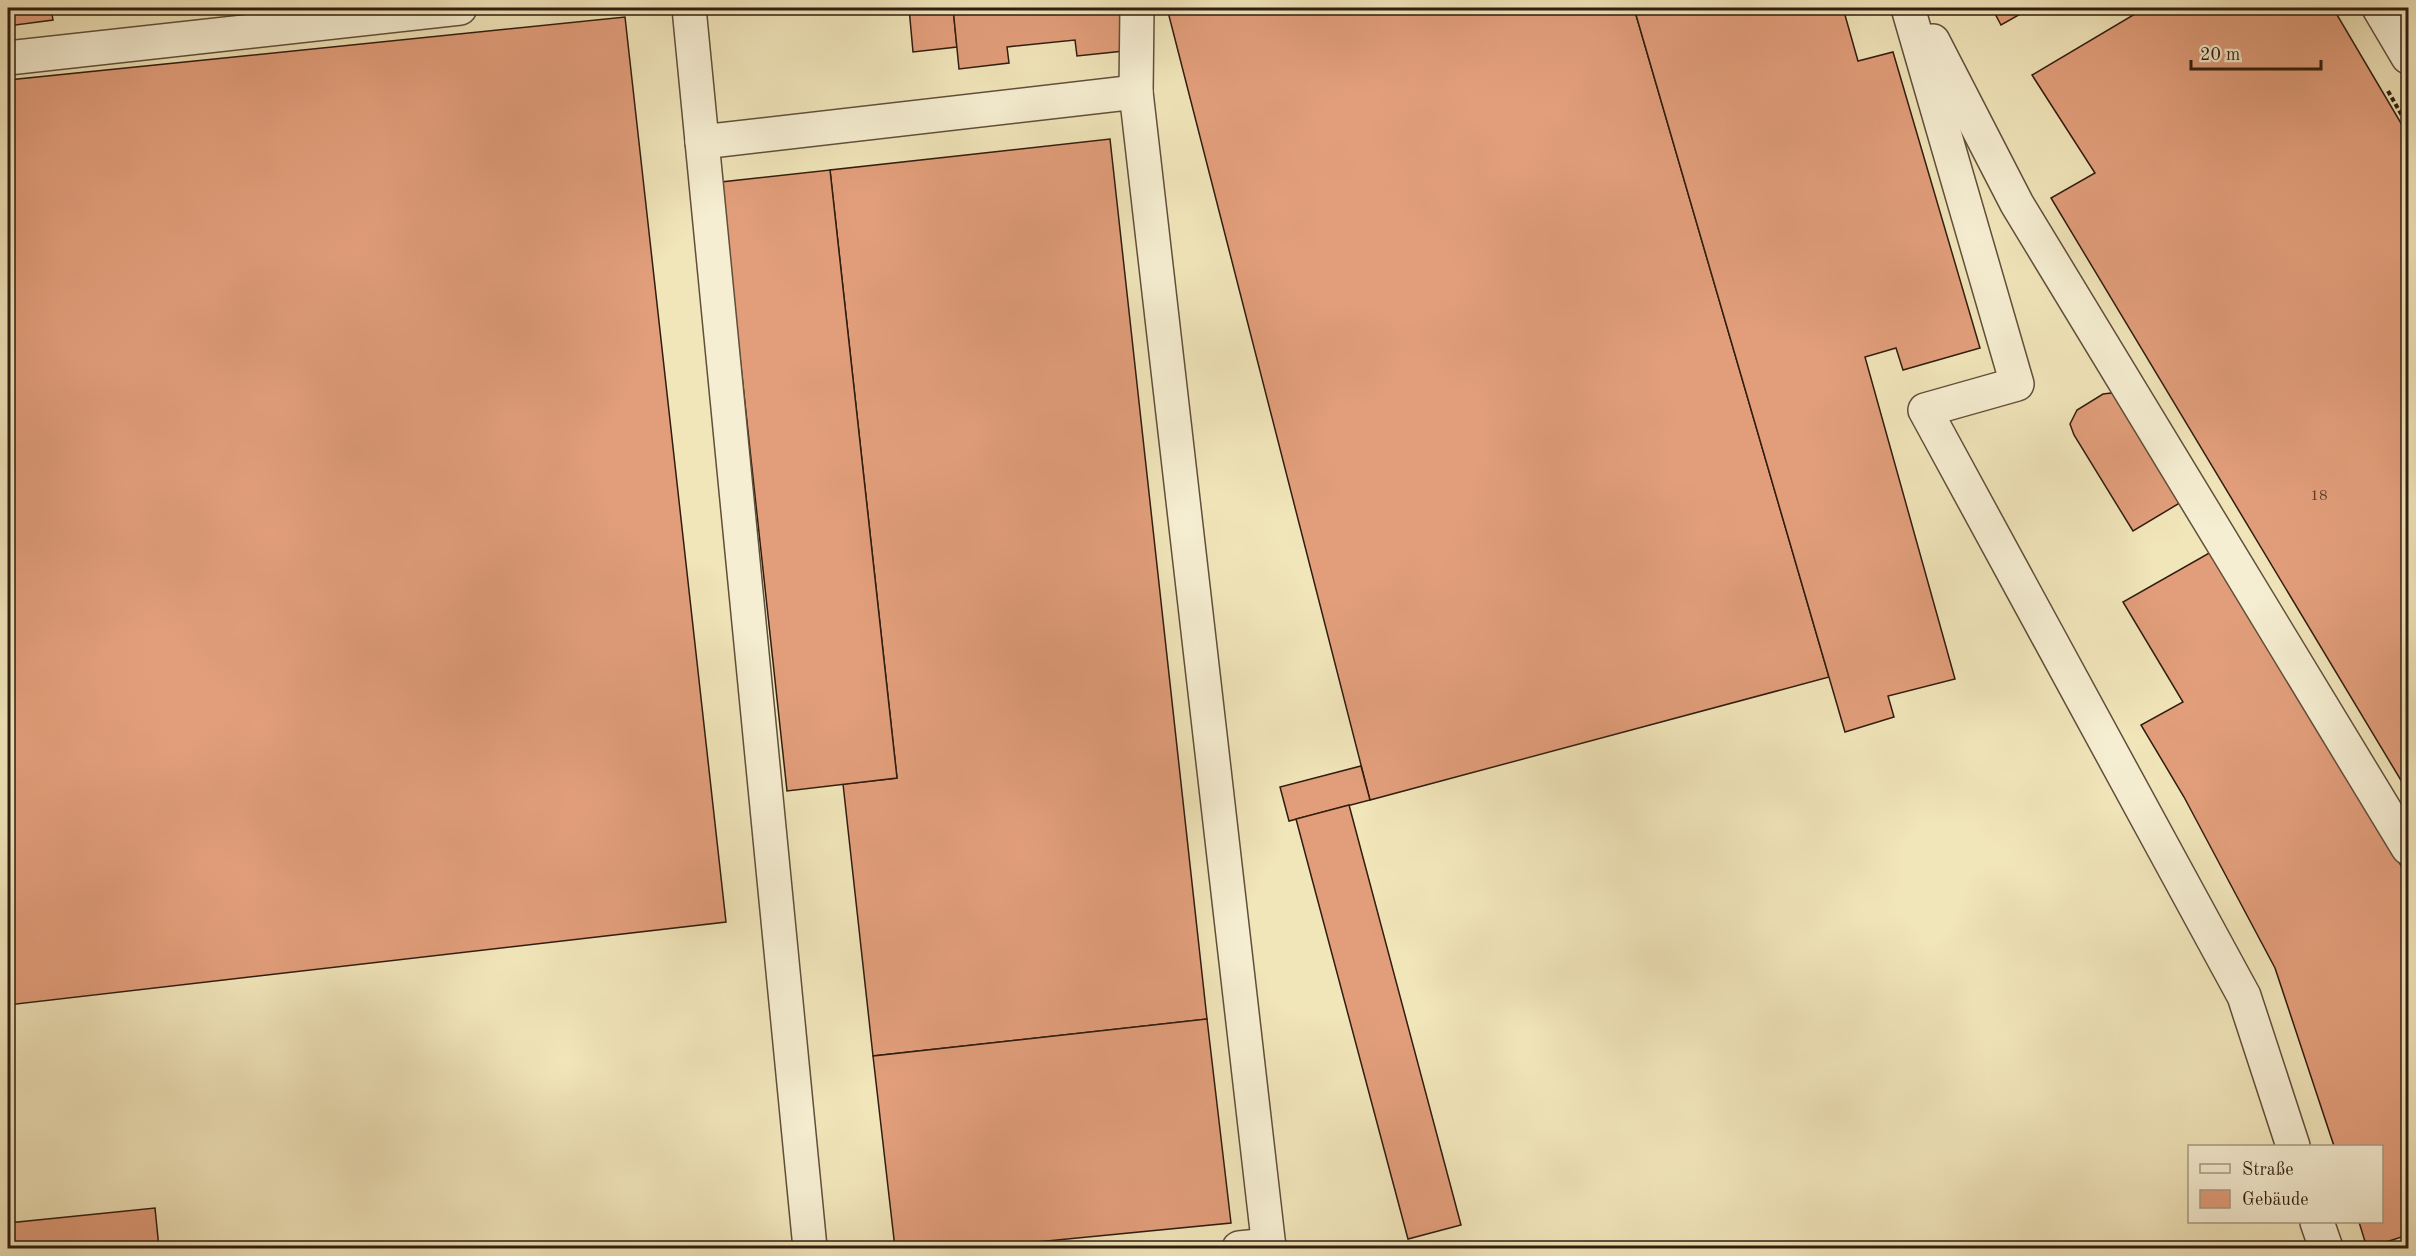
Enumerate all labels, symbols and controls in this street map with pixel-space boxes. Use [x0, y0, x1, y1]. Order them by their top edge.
scale bar [2191, 33, 2322, 71]
text: 20 m [2200, 46, 2240, 64]
house number: 18 [2310, 489, 2328, 504]
legend [2188, 1145, 2383, 1223]
text: Straße [2242, 1161, 2293, 1179]
text: Gebäude [2242, 1191, 2309, 1209]

